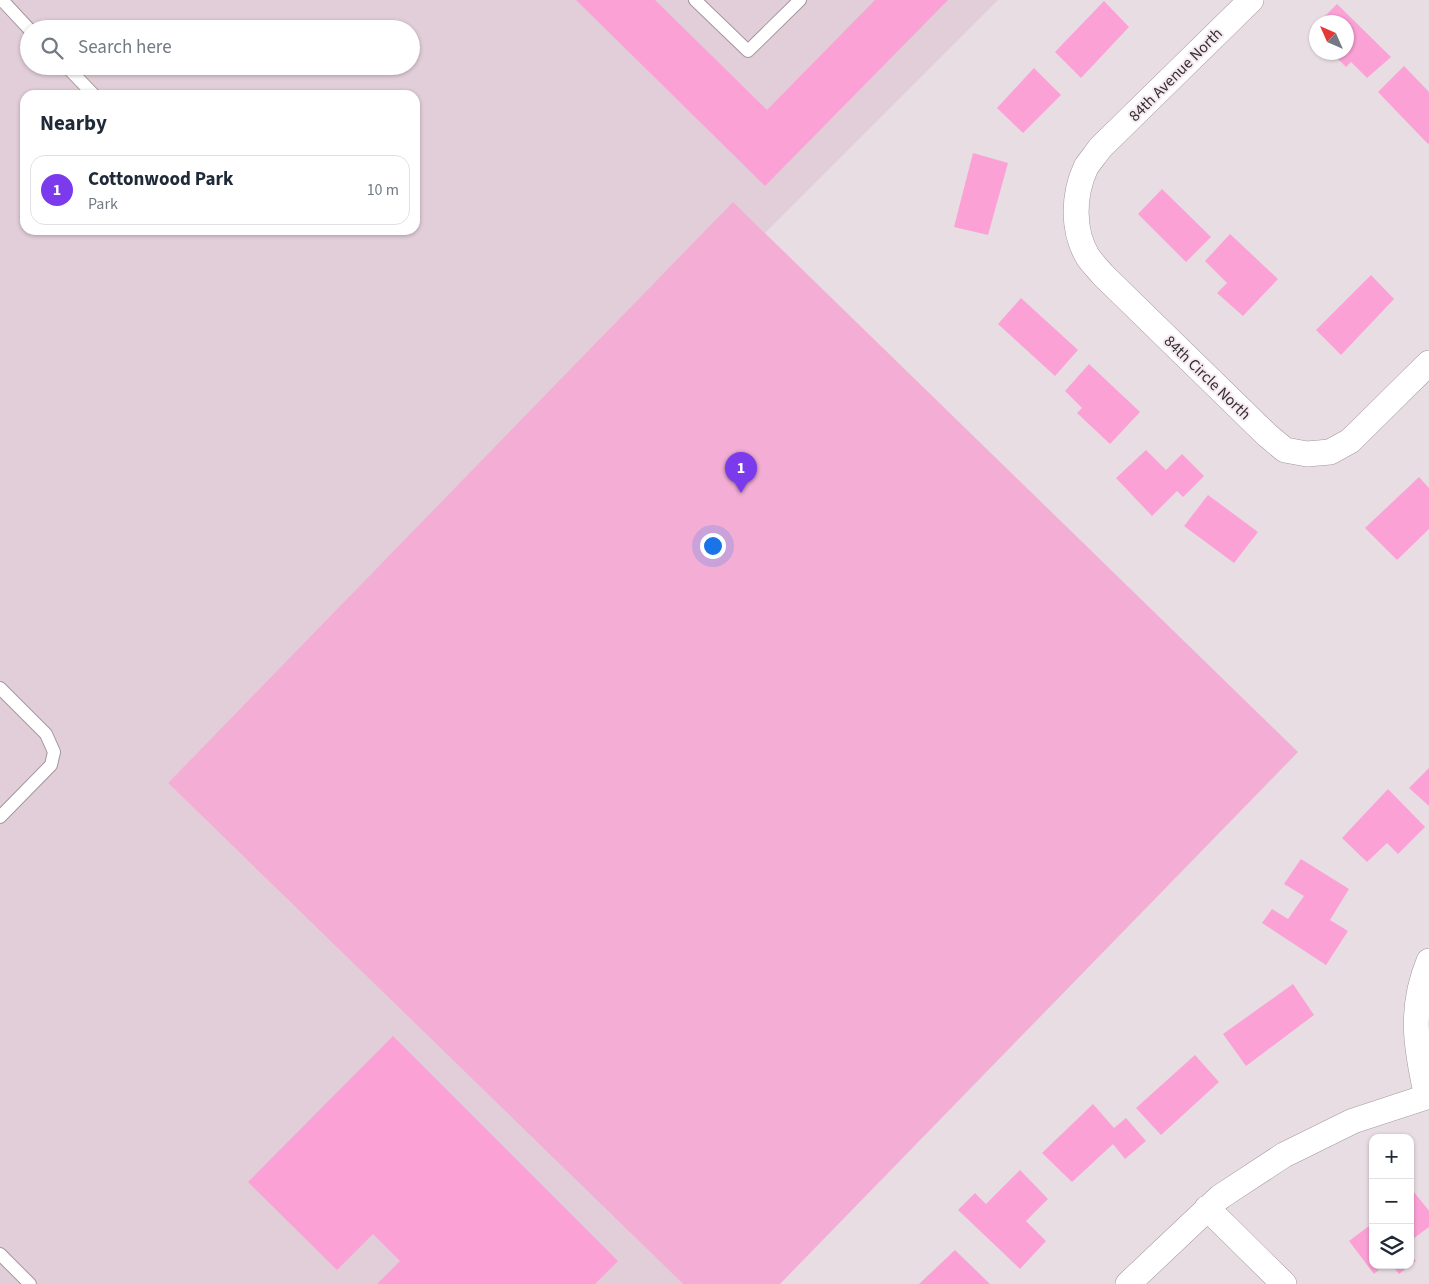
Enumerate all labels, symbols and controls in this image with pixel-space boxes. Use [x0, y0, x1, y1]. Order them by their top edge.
north arrow [1309, 15, 1354, 60]
search box [20, 20, 420, 75]
street label: 84th Avenue North [1124, 23, 1227, 126]
icon: search [38, 34, 66, 62]
text: Search here [78, 34, 172, 61]
text: Nearby [40, 108, 107, 138]
text: Cottonwood Park [88, 166, 233, 193]
text: 1 [53, 179, 61, 201]
text: 10 m [367, 179, 399, 201]
text: Park [88, 193, 118, 215]
street label: 84th Circle North [1159, 331, 1256, 425]
pin: 1 [725, 452, 757, 493]
your location [700, 533, 726, 559]
map controls [1369, 1134, 1414, 1269]
button: + [1369, 1134, 1414, 1179]
button: − [1369, 1179, 1414, 1224]
button: layers [1369, 1224, 1414, 1269]

